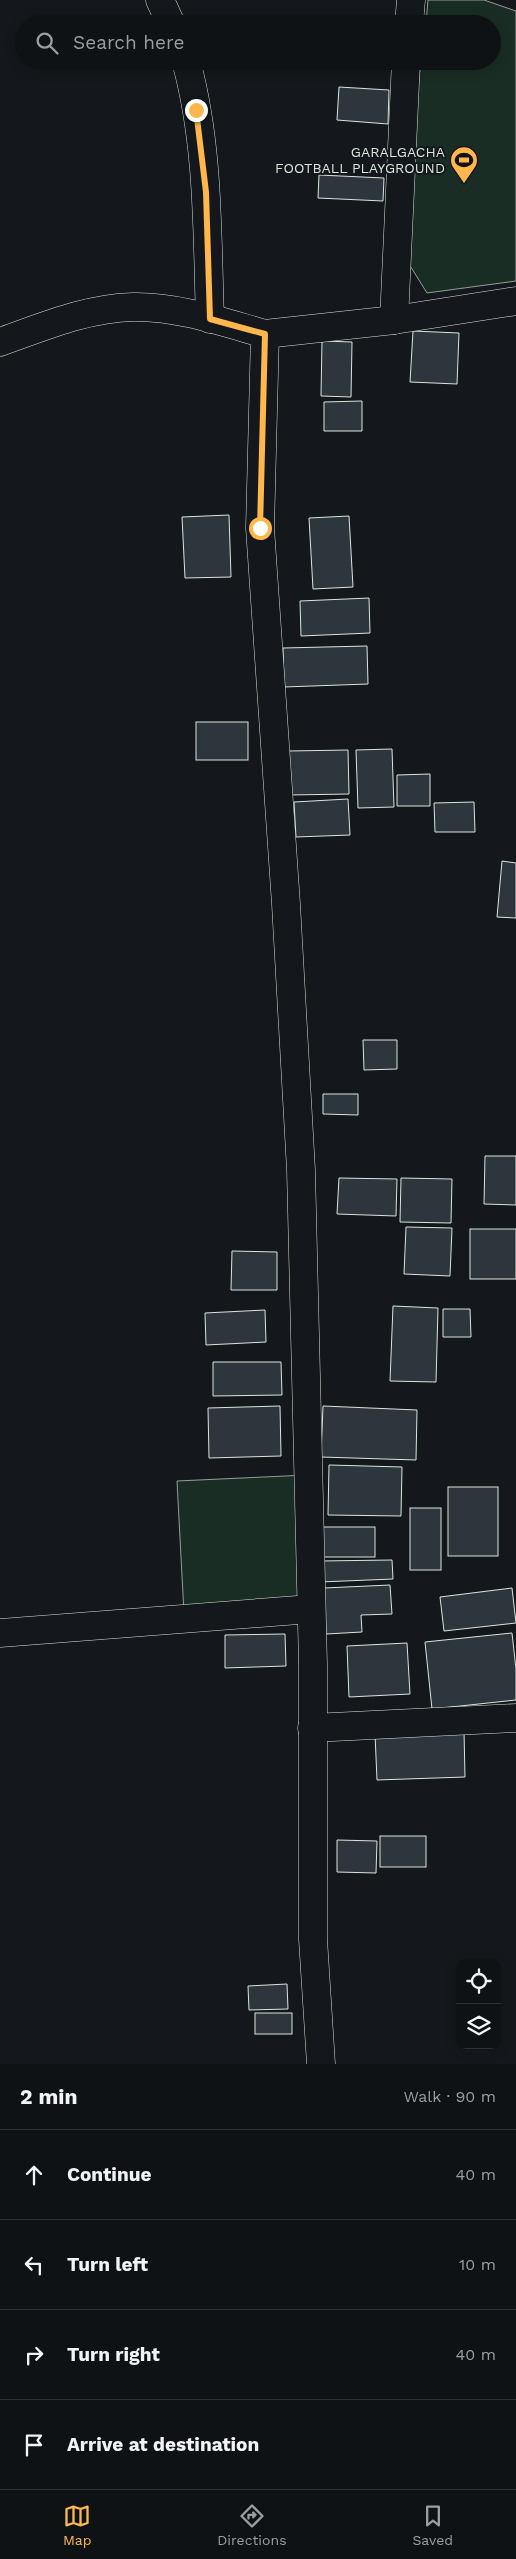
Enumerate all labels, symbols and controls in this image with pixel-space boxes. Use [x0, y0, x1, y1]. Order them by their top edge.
search box [15, 15, 501, 70]
icon: search [33, 29, 61, 57]
text: Search here [73, 31, 184, 54]
route end [185, 99, 208, 122]
place label: GARALGACHA FOOTBALL PLAYGROUND [275, 144, 445, 176]
sports icon: GARALGACHA FOOTBALL PLAYGROUND [449, 145, 479, 184]
route start [249, 517, 272, 540]
map controls [456, 1959, 501, 2049]
button: locate [456, 1959, 501, 2004]
button: layers [456, 2004, 501, 2049]
text: 2 min [20, 2084, 77, 2109]
text: Walk · 90 m [404, 2087, 496, 2106]
icon: ahead [20, 2161, 48, 2189]
text: Continue [67, 2163, 151, 2186]
text: 40 m [456, 2165, 496, 2184]
icon: left [20, 2251, 48, 2279]
text: Turn left [67, 2253, 148, 2276]
text: 10 m [459, 2255, 496, 2274]
icon: right [20, 2341, 48, 2369]
text: Turn right [67, 2343, 160, 2366]
text: 40 m [456, 2345, 496, 2364]
icon: arrive [20, 2431, 48, 2459]
text: Arrive at destination [67, 2433, 259, 2456]
tab: Map [63, 2502, 92, 2548]
tab: Directions [217, 2502, 287, 2548]
tab: Saved [412, 2502, 453, 2548]

